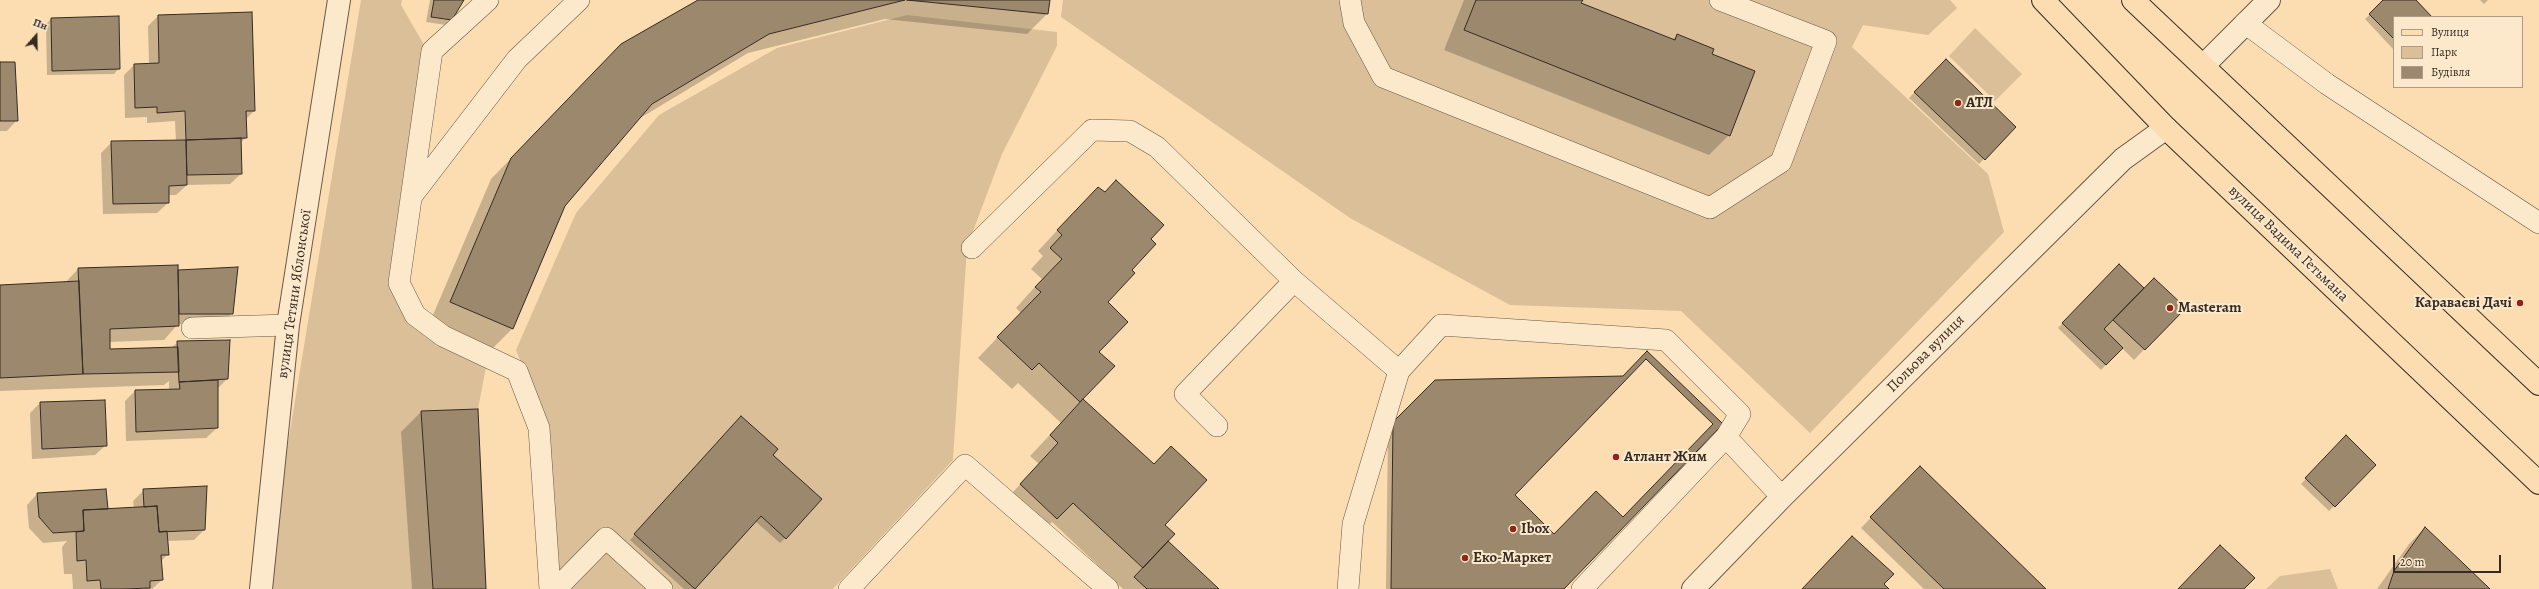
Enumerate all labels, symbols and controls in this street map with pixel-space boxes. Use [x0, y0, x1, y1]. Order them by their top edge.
text: Пн [31, 15, 50, 34]
north arrow [16, 16, 56, 56]
legend [2393, 16, 2523, 88]
text: Вулиця [2431, 24, 2469, 40]
text: Парк [2431, 44, 2457, 60]
text: Будівля [2431, 64, 2470, 80]
place label: АТЛ [1966, 94, 1993, 112]
marker: АТЛ [1953, 98, 1963, 108]
street label: вулиця Вадима Гетьмана [2224, 182, 2352, 306]
street label: вулиця Тетяни Яблонської [274, 208, 316, 380]
place label: Караваєві Дачі [2415, 294, 2512, 312]
marker: Караваєві Дачі [2515, 298, 2525, 308]
place label: Masteram [2178, 299, 2242, 317]
marker: Masteram [2165, 303, 2175, 313]
street label: Польова вулиця [1883, 311, 1969, 397]
place label: Атлант Жим [1624, 448, 1707, 466]
marker: Атлант Жим [1611, 452, 1621, 462]
place label: Ibox [1521, 520, 1549, 538]
marker: Ibox [1508, 524, 1518, 534]
scale bar [2395, 547, 2503, 573]
place label: Еко-Маркет [1473, 549, 1551, 567]
marker: Еко-Маркет [1460, 553, 1470, 563]
text: 20 m [2400, 554, 2424, 570]

